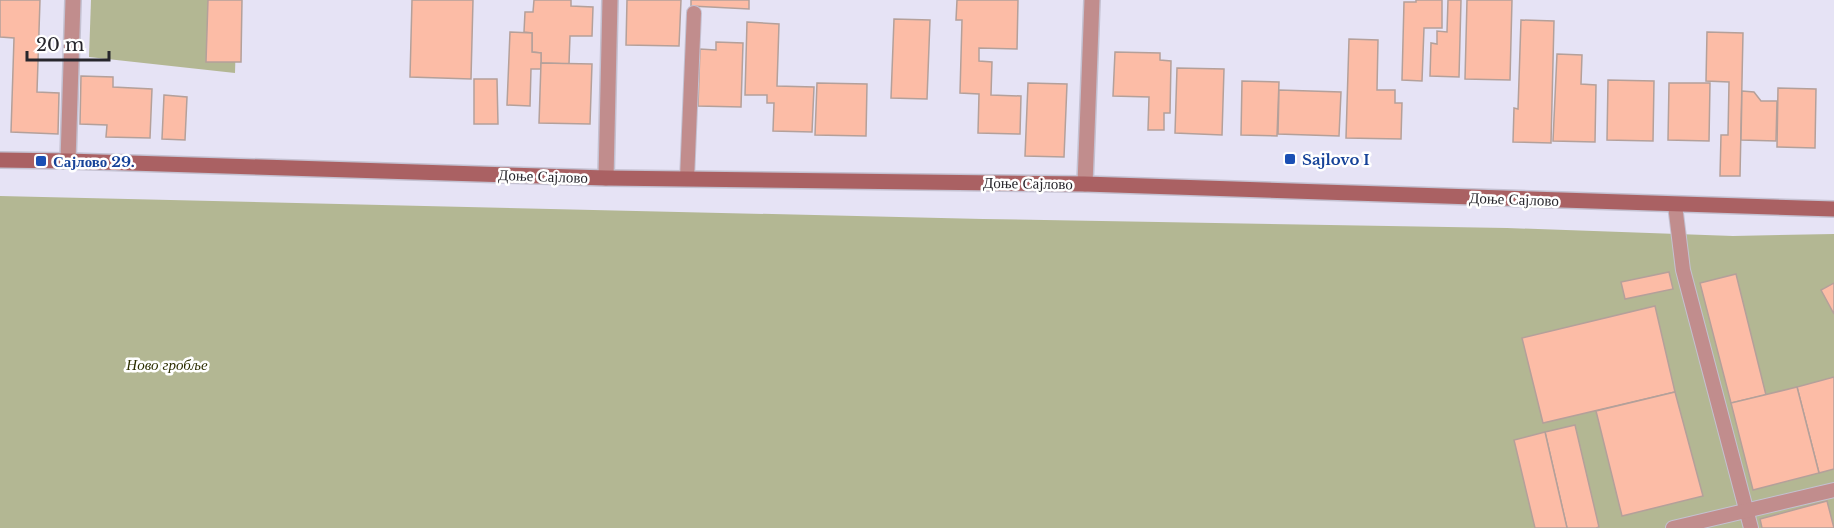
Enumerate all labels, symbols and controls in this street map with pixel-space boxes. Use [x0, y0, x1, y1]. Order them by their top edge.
scale bar [27, 24, 110, 62]
text: 20 m [36, 34, 84, 56]
place label: Sajlovo I [1302, 150, 1370, 169]
place label: Сајлово 29. [53, 152, 135, 171]
marker: Sajlovo I [1283, 152, 1297, 166]
marker: Сајлово 29. [34, 154, 48, 168]
street label: Доње Сајлово [498, 165, 588, 187]
street label: Доње Сајлово [983, 173, 1073, 193]
street label: Доње Сајлово [1469, 188, 1559, 210]
park label: Ново гробље [125, 355, 208, 374]

